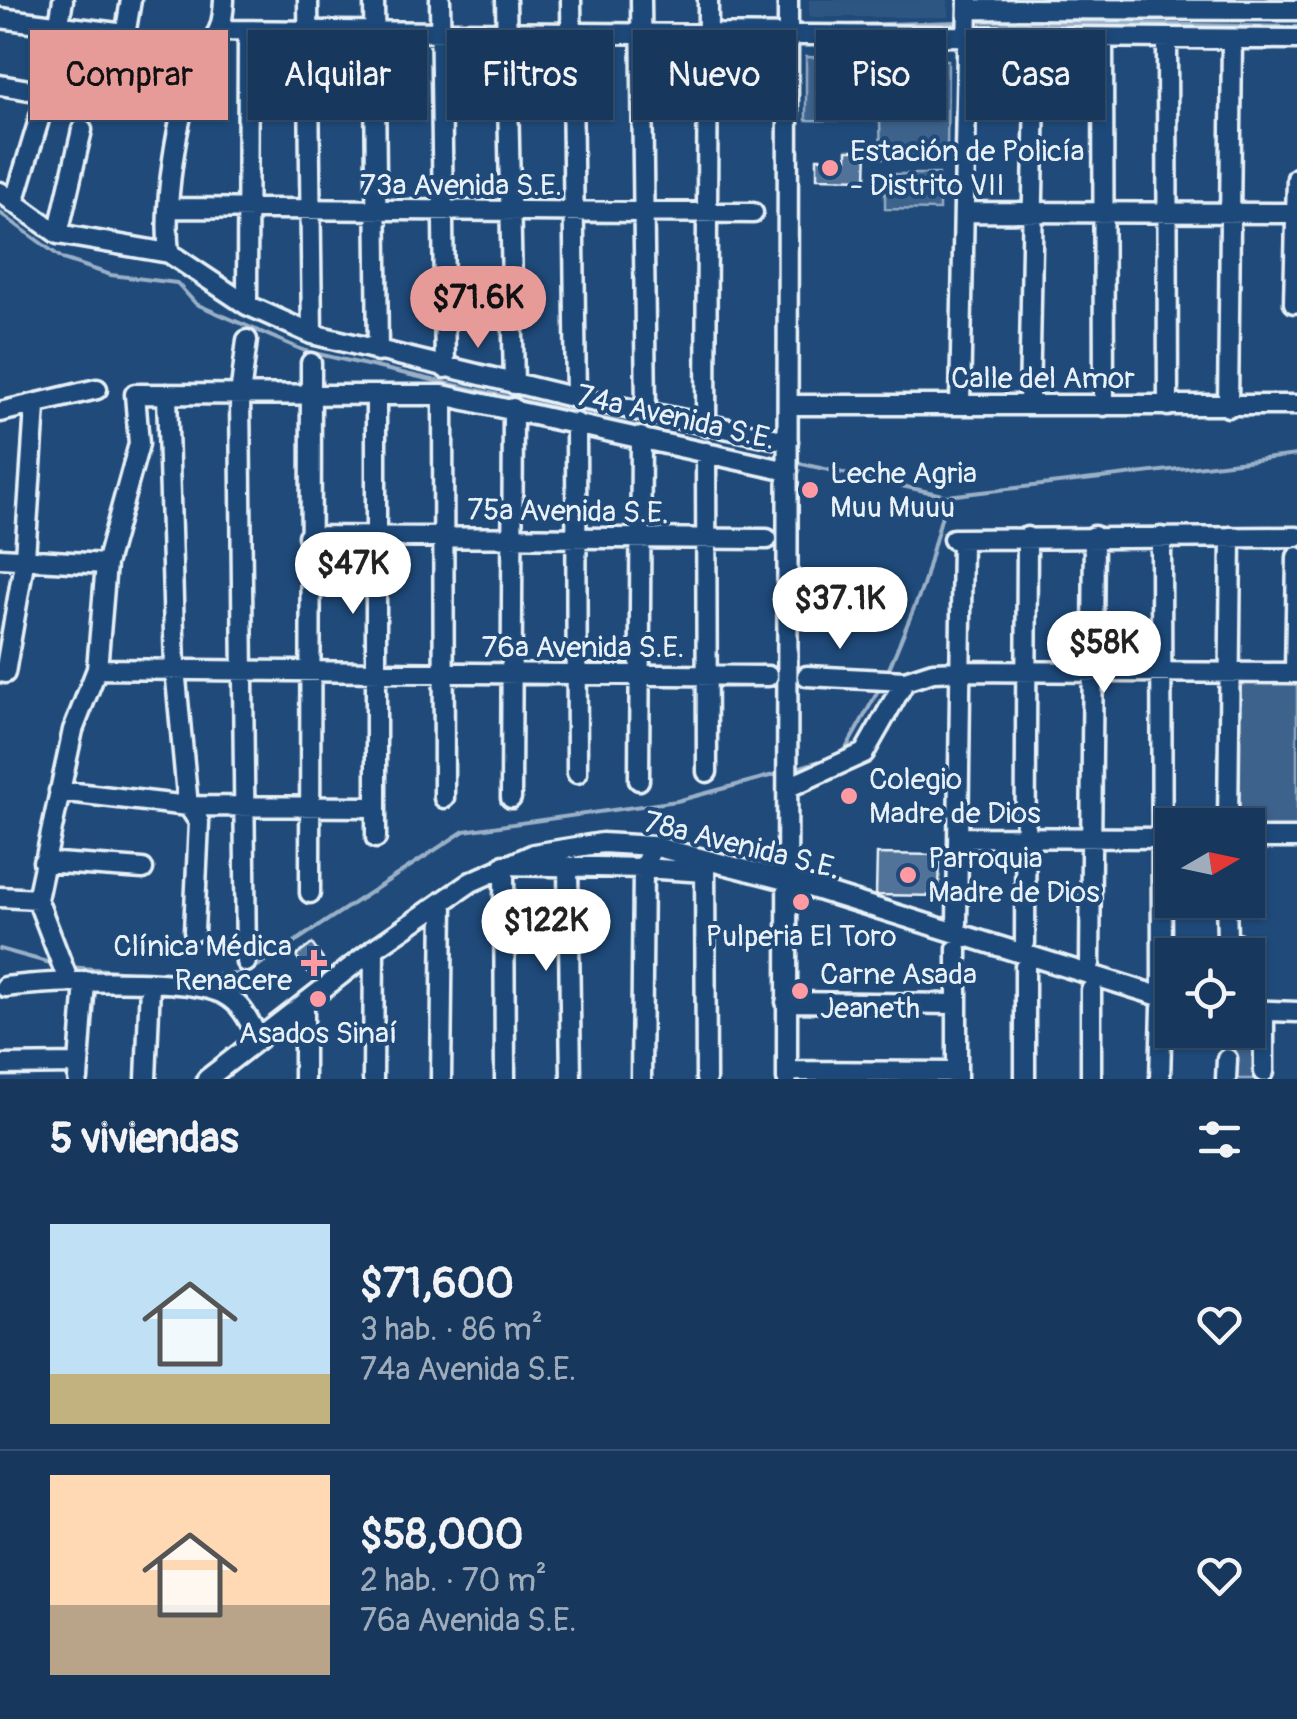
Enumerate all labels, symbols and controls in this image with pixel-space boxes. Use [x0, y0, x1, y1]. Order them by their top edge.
chip: Comprar [30, 30, 228, 120]
chip: Alquilar [248, 30, 427, 120]
chip: Filtros [447, 30, 613, 120]
chip: Nuevo [633, 30, 796, 120]
chip: Piso [816, 30, 946, 120]
chip: Casa [966, 30, 1105, 120]
place label: Estación de Policía - Distrito VII [850, 133, 1085, 204]
marker: Estación de Policía - Distrito VII [819, 157, 841, 179]
street label: 73a Avenida S.E. [360, 167, 562, 204]
pin: $71.6K [397, 266, 559, 351]
text: $71.6K [432, 278, 524, 318]
street label: Calle del Amor [951, 360, 1135, 397]
street label: 74a Avenida S.E. [573, 377, 779, 458]
place label: Leche Agria Muu Muuu [830, 455, 977, 526]
marker: Leche Agria Muu Muuu [799, 479, 821, 501]
street label: 75a Avenida S.E. [467, 491, 669, 532]
pin: $47K [294, 532, 412, 617]
text: $47K [317, 544, 389, 584]
pin: $37.1K [759, 567, 921, 652]
text: $37.1K [795, 579, 885, 619]
pin: $58K [1045, 611, 1163, 696]
text: $58K [1069, 623, 1139, 663]
street label: 76a Avenida S.E. [482, 629, 684, 666]
place label: Colegio Madre de Dios [869, 761, 1041, 832]
marker: Colegio Madre de Dios [838, 785, 860, 807]
street label: 78a Avenida S.E. [640, 803, 844, 888]
north arrow [1155, 808, 1265, 918]
map controls [1155, 808, 1265, 1048]
place label: Parroquia Madre de Dios [928, 840, 1100, 911]
marker: Parroquia Madre de Dios [897, 864, 919, 886]
pin: $122K [476, 889, 616, 974]
marker: Pulperia El Toro [790, 891, 812, 913]
text: $122K [504, 901, 588, 941]
place label: Pulperia El Toro [705, 918, 897, 955]
place label: Clínica Médica Renacere [113, 928, 292, 999]
button: locate [1155, 938, 1265, 1048]
marker: Clínica Médica Renacere [301, 950, 327, 976]
place label: Carne Asada Jeaneth [820, 956, 977, 1027]
marker: Carne Asada Jeaneth [789, 980, 811, 1002]
marker: Asados Sinaí [307, 988, 329, 1010]
place label: Asados Sinaí [239, 1015, 397, 1052]
icon: filters [1192, 1112, 1247, 1167]
text: 5 viviendas [50, 1113, 238, 1165]
text: $71,600 [360, 1258, 514, 1310]
icon: home [130, 1264, 250, 1384]
icon: heart [1192, 1297, 1247, 1352]
text: 3 hab. · 86 m² [360, 1310, 543, 1350]
text: 74a Avenida S.E. [360, 1350, 576, 1390]
text: $58,000 [360, 1509, 523, 1561]
icon: home [130, 1515, 250, 1635]
icon: heart [1192, 1548, 1247, 1603]
text: 2 hab. · 70 m² [360, 1561, 547, 1601]
text: 76a Avenida S.E. [360, 1601, 576, 1641]

